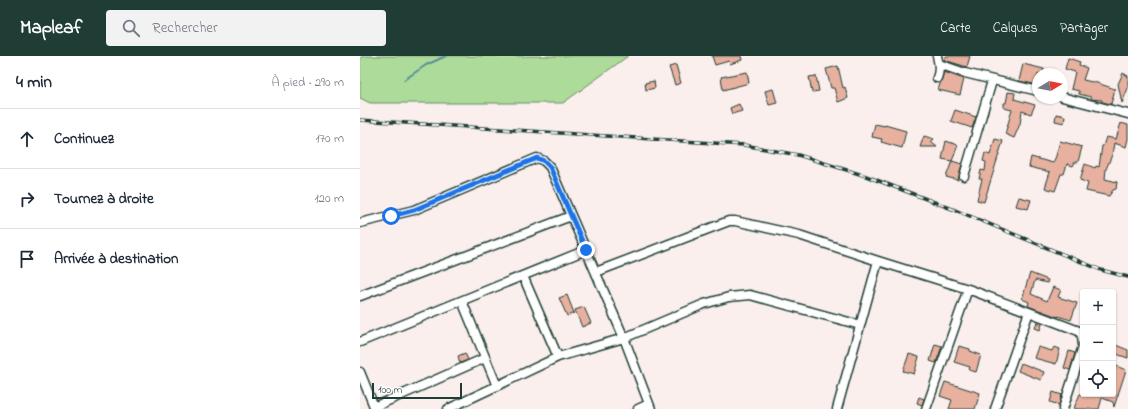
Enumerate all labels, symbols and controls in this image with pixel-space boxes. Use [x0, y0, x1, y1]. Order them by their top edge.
search box [106, 10, 386, 46]
text: Mapleaf [20, 15, 82, 42]
icon: search [120, 17, 142, 39]
text: Rechercher [152, 17, 218, 39]
text: Carte [940, 18, 971, 39]
text: Calques [993, 18, 1038, 39]
text: Partager [1060, 18, 1108, 39]
north arrow [1032, 68, 1068, 104]
text: 4 min [16, 70, 52, 95]
text: À pied · 290 m [272, 73, 344, 92]
icon: ahead [16, 128, 38, 150]
text: Continuez [54, 128, 114, 150]
text: 170 m [316, 129, 344, 148]
icon: right [16, 188, 38, 210]
text: Tournez à droite [54, 188, 154, 210]
text: 120 m [314, 189, 344, 208]
route start [382, 207, 400, 225]
route end [577, 241, 595, 259]
icon: arrive [16, 248, 38, 270]
text: Arrivée à destination [54, 248, 179, 270]
map controls [1080, 289, 1116, 397]
button: + [1080, 289, 1116, 325]
button: − [1080, 325, 1116, 361]
button: locate [1080, 361, 1116, 397]
scale bar [372, 381, 462, 400]
text: 100 m [378, 382, 402, 398]

